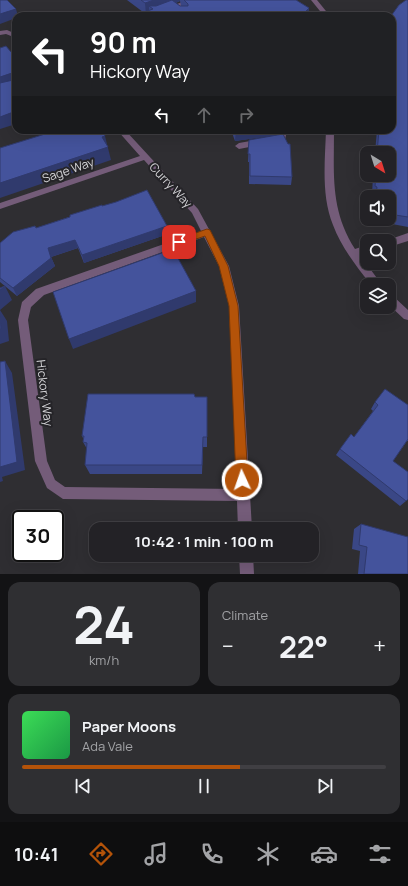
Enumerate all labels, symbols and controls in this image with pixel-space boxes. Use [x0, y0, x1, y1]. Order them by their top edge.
text: 90 m [90, 23, 157, 61]
icon: left [24, 28, 76, 80]
text: Hickory Way [90, 59, 190, 83]
icon: left [151, 104, 173, 126]
icon: ahead [193, 104, 215, 126]
icon: right [235, 104, 257, 126]
north arrow [360, 146, 396, 182]
map controls [360, 146, 396, 314]
street label: Sage Way [40, 153, 97, 187]
street label: Curry Way [146, 159, 197, 212]
button: sound [360, 190, 396, 226]
pin [162, 225, 196, 259]
icon: arrive [168, 231, 190, 253]
button: search [360, 234, 396, 270]
button: layers [360, 278, 396, 314]
street label: Hickory Way [32, 359, 58, 428]
position arrow [221, 459, 263, 501]
speed limit sign: 30 [12, 510, 64, 562]
text: 10:42 · 1 min · 100 m [134, 531, 274, 552]
text: 24 [73, 589, 135, 660]
text: Climate [222, 606, 268, 624]
text: 22° [279, 626, 328, 667]
text: − [222, 631, 234, 661]
text: + [373, 631, 386, 661]
text: km/h [89, 651, 119, 669]
text: Paper Moons [82, 716, 176, 737]
text: Ada Vale [82, 737, 133, 755]
icon: previous [72, 775, 94, 797]
icon: pause [193, 775, 215, 797]
icon: next [314, 775, 336, 797]
icon: directions [87, 840, 115, 868]
icon: music [142, 840, 170, 868]
icon: phone [198, 840, 226, 868]
icon: climate [254, 840, 282, 868]
icon: car [310, 840, 338, 868]
icon: filters [366, 840, 394, 868]
text: 10:41 [14, 842, 59, 866]

